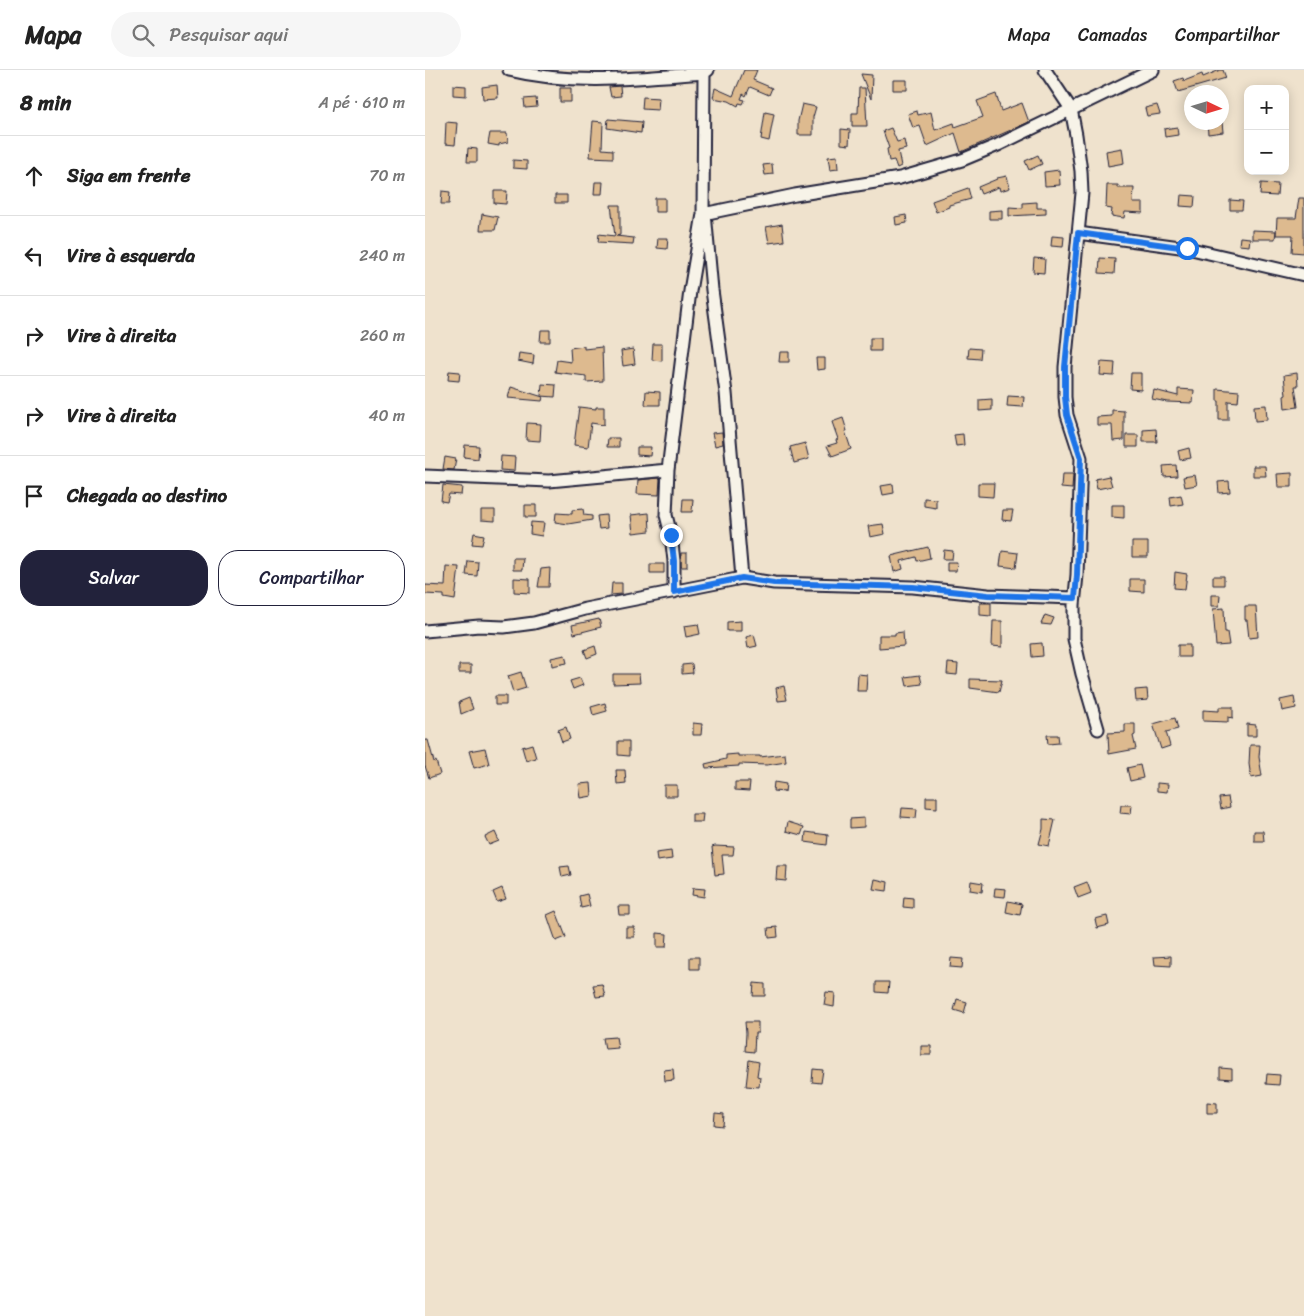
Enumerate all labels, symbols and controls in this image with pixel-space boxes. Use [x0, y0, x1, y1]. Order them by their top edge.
search box [111, 12, 461, 57]
text: Mapa [25, 14, 81, 56]
text: Pesquisar aqui [169, 18, 288, 51]
text: Mapa [1008, 19, 1050, 51]
text: Camadas [1078, 19, 1147, 51]
text: Compartilhar [1175, 19, 1279, 51]
icon: search [129, 21, 157, 49]
text: 8 min [20, 84, 71, 122]
north arrow [1184, 85, 1229, 130]
map controls [1244, 85, 1289, 175]
button: + [1244, 85, 1289, 130]
text: A pé · 610 m [319, 88, 405, 117]
button: − [1244, 130, 1289, 175]
text: Siga em frente [67, 159, 190, 192]
text: 70 m [369, 161, 405, 190]
icon: ahead [20, 162, 48, 190]
route start [1176, 237, 1199, 260]
text: Vire à esquerda [67, 239, 195, 272]
text: 240 m [359, 241, 405, 270]
icon: left [20, 242, 48, 270]
text: Vire à direita [67, 319, 176, 352]
text: 260 m [360, 321, 405, 350]
icon: right [20, 322, 48, 350]
text: Vire à direita [67, 399, 176, 432]
text: 40 m [368, 401, 405, 430]
icon: right [20, 402, 48, 430]
text: Chegada ao destino [67, 479, 227, 512]
icon: arrive [20, 482, 48, 510]
route end [660, 524, 683, 547]
button: Salvar [20, 550, 208, 606]
button: Compartilhar [218, 550, 405, 606]

